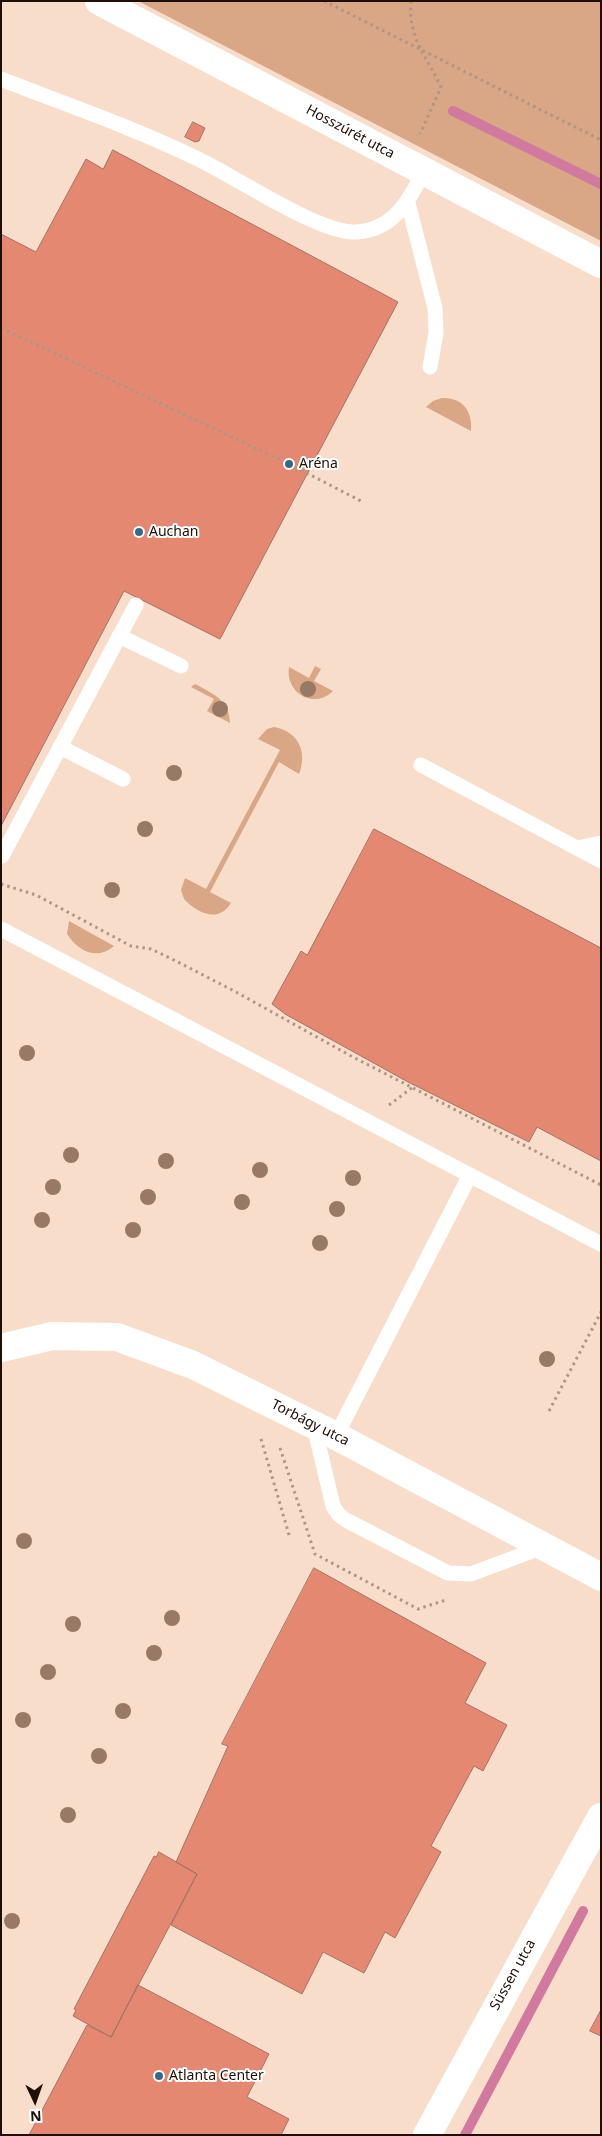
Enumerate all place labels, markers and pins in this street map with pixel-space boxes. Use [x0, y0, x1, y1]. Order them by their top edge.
place label: Aréna [299, 456, 338, 472]
marker: Aréna [283, 458, 295, 470]
place label: Auchan [149, 524, 198, 540]
marker: Auchan [133, 526, 145, 538]
place label: Atlanta Center [169, 2068, 264, 2084]
marker: Atlanta Center [153, 2070, 165, 2082]

